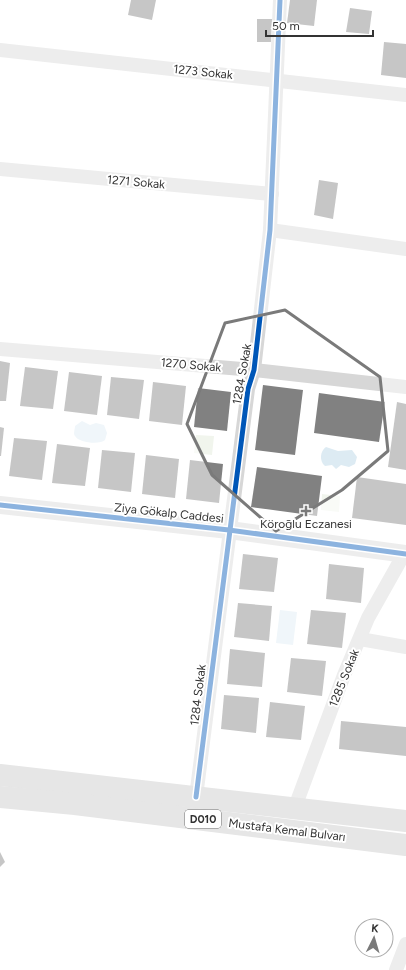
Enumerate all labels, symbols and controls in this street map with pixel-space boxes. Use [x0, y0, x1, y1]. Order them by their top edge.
scale bar [266, 12, 373, 38]
text: 50 m [272, 19, 300, 33]
street label: 1273 Sokak [173, 62, 234, 82]
street label: 1271 Sokak [107, 172, 166, 192]
street label: 1284 Sokak [230, 342, 254, 405]
street label: 1270 Sokak [160, 355, 222, 375]
street label: Ziya Gökalp Caddesi [114, 500, 224, 526]
marker: Köroğlu Eczanesi [301, 506, 311, 516]
place label: Köroğlu Eczanesi [260, 517, 352, 531]
street label: 1285 Sokak [326, 647, 362, 709]
street label: 1284 Sokak [187, 664, 209, 726]
road number: D010 [185, 810, 221, 828]
street label: Mustafa Kemal Bulvarı [228, 816, 346, 844]
north arrow [354, 918, 394, 958]
text: K [371, 922, 380, 935]

